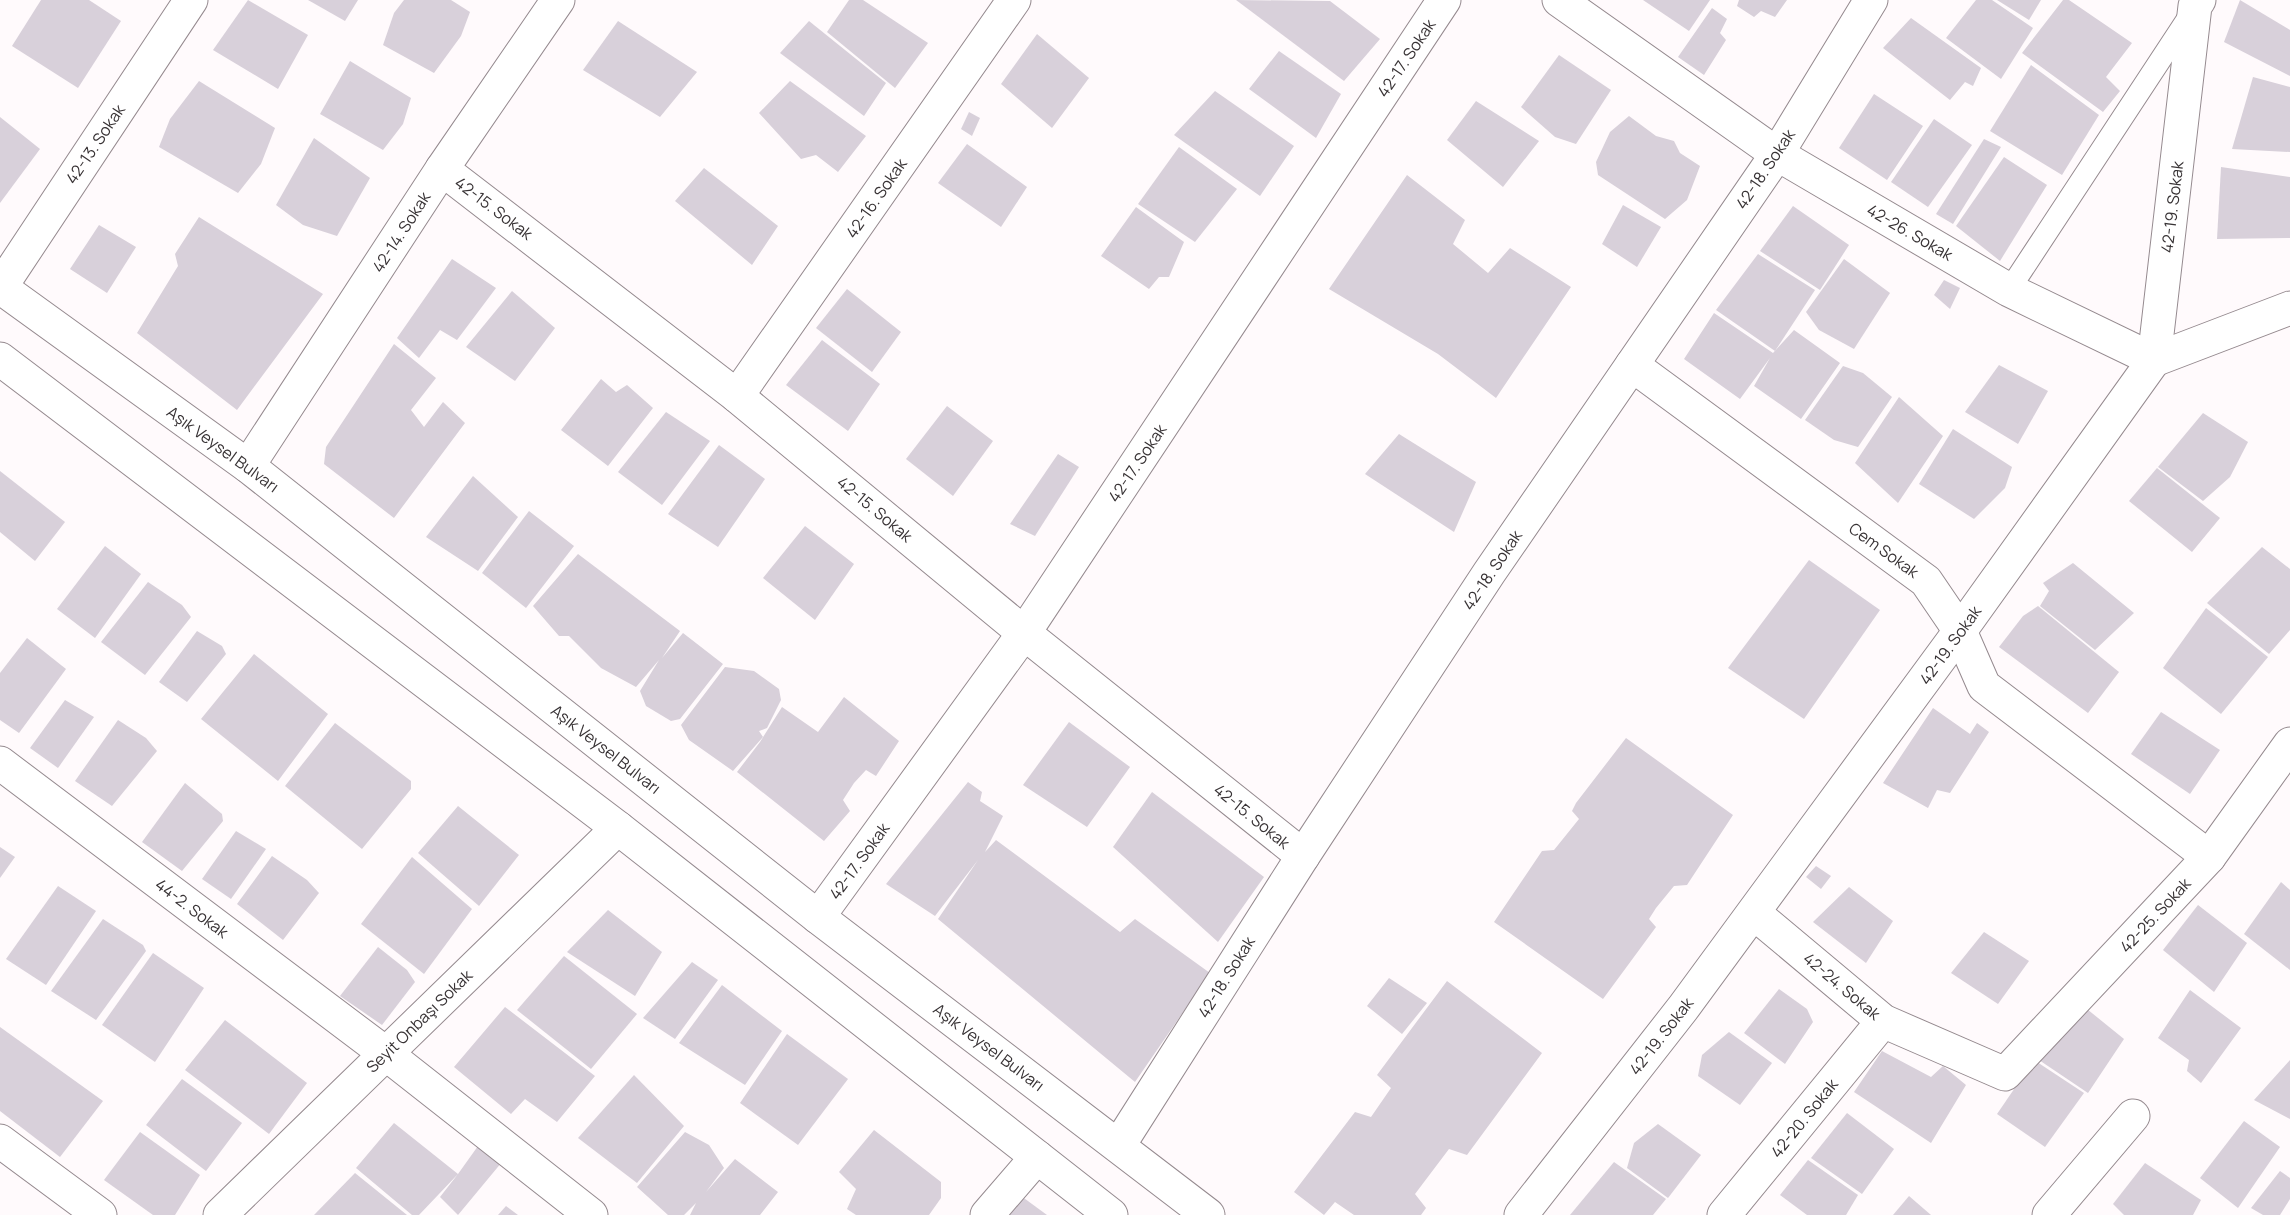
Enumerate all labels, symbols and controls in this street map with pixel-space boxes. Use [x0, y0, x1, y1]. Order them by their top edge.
street label: 42-17. Sokak [1372, 14, 1441, 101]
street label: 42-13. Sokak [60, 99, 130, 188]
street label: 42-18. Sokak [1730, 124, 1800, 213]
street label: 42-16. Sokak [840, 153, 912, 242]
street label: 42-19. Sokak [2155, 159, 2189, 254]
street label: 42-15. Sokak [451, 171, 538, 245]
street label: 42-14. Sokak [367, 187, 436, 277]
street label: 42-26. Sokak [1863, 199, 1958, 266]
street label: Aşık Veysel Bulvarı [163, 401, 283, 497]
street label: 42-17. Sokak [1103, 419, 1172, 506]
street label: 42-15. Sokak [833, 471, 918, 548]
street label: Cem Sokak [1845, 517, 1924, 583]
street label: 42-18. Sokak [1457, 525, 1527, 614]
street label: 42-19. Sokak [1914, 600, 1987, 689]
street label: Aşık Veysel Bulvarı [547, 699, 665, 799]
street label: 42-15. Sokak [1209, 778, 1296, 854]
street label: 42-17. Sokak [824, 817, 895, 904]
street label: 42-25. Sokak [2115, 872, 2196, 957]
street label: 44-2. Sokak [151, 873, 234, 943]
street label: 42-18. Sokak [1192, 931, 1260, 1022]
street label: 42-24. Sokak [1799, 947, 1886, 1025]
street label: Seyit Onbaşı Sokak [361, 964, 478, 1077]
street label: 42-19. Sokak [1624, 992, 1699, 1079]
street label: Aşık Veysel Bulvarı [929, 998, 1049, 1096]
street label: 42-20. Sokak [1765, 1073, 1843, 1162]

